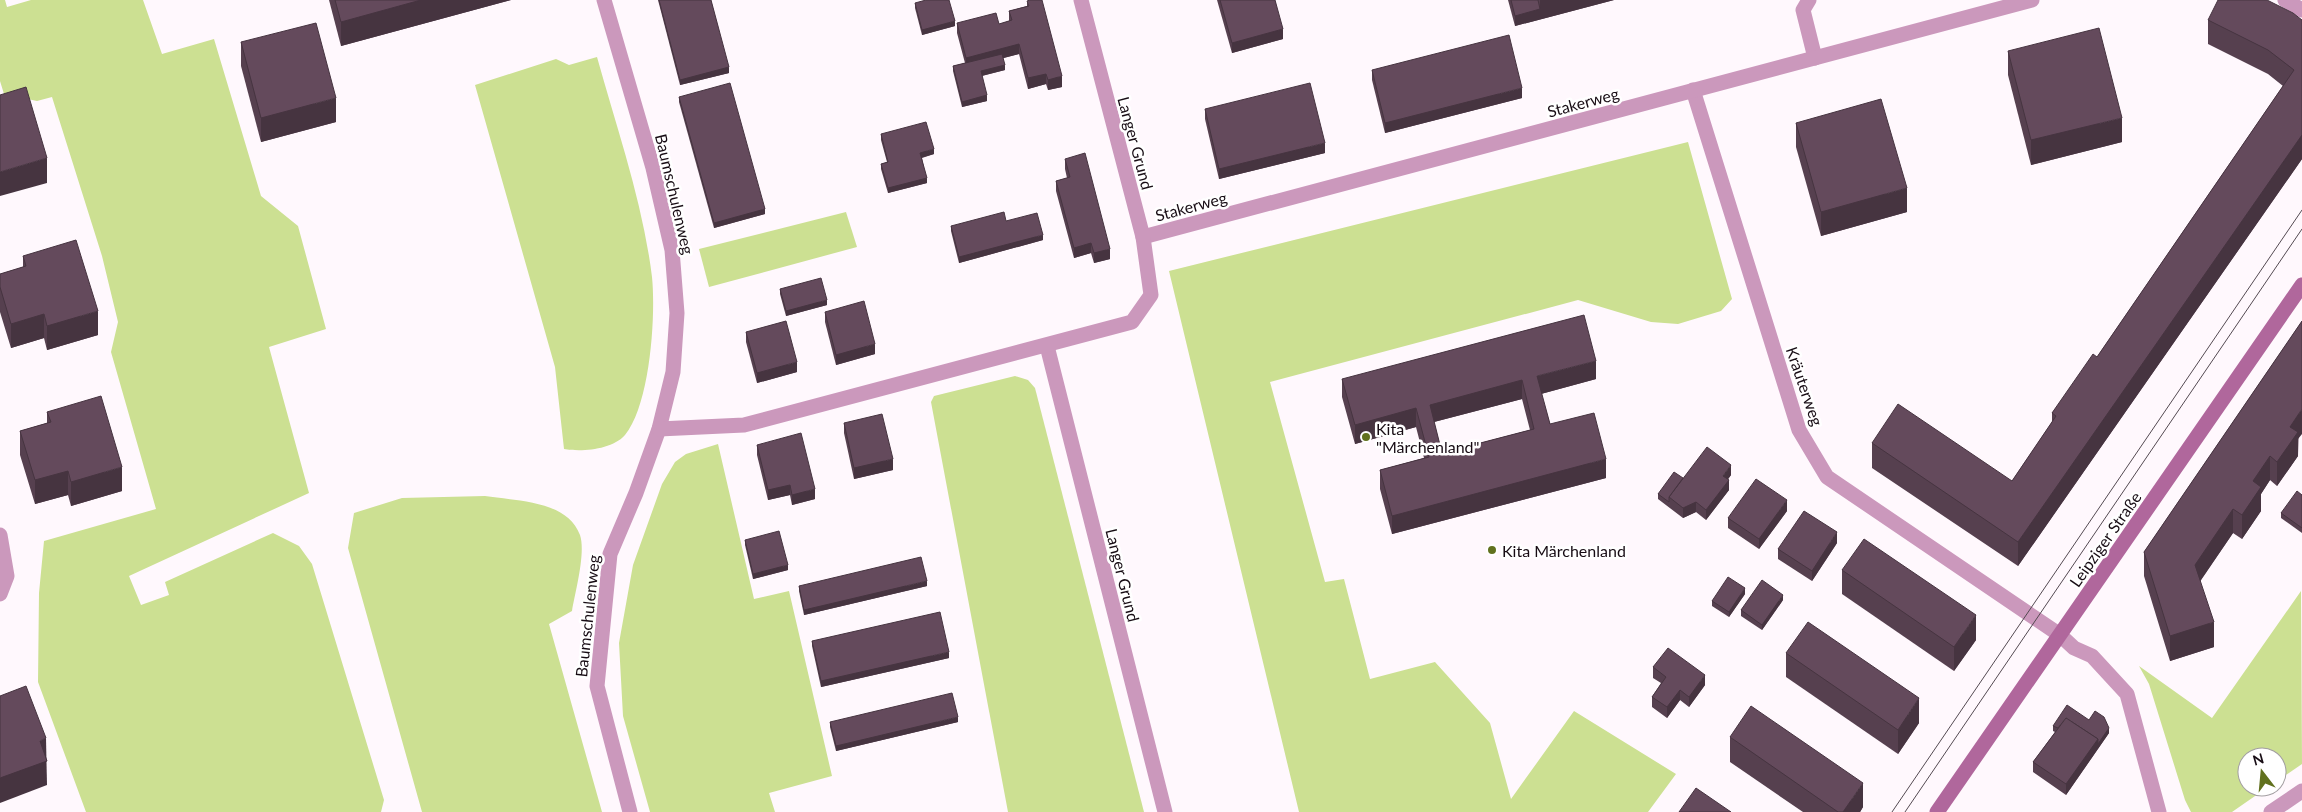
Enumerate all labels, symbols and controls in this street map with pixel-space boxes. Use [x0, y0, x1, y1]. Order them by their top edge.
street label: Stakerweg [1545, 83, 1621, 121]
street label: Langer Grund [1114, 94, 1158, 192]
street label: Baumschulenweg [652, 132, 698, 256]
street label: Stakerweg [1153, 187, 1229, 225]
street label: Kräuterweg [1783, 344, 1827, 428]
place label: Kita "Märchenland" [1376, 419, 1479, 456]
marker: Kita "Märchenland" [1360, 431, 1372, 443]
street label: Leipziger Straße [2065, 488, 2145, 590]
street label: Langer Grund [1102, 526, 1144, 624]
place label: Kita Märchenland [1502, 541, 1626, 560]
marker: Kita Märchenland [1486, 544, 1498, 556]
street label: Baumschulenweg [571, 554, 603, 678]
north arrow [2237, 747, 2287, 797]
text: N [2251, 749, 2266, 769]

